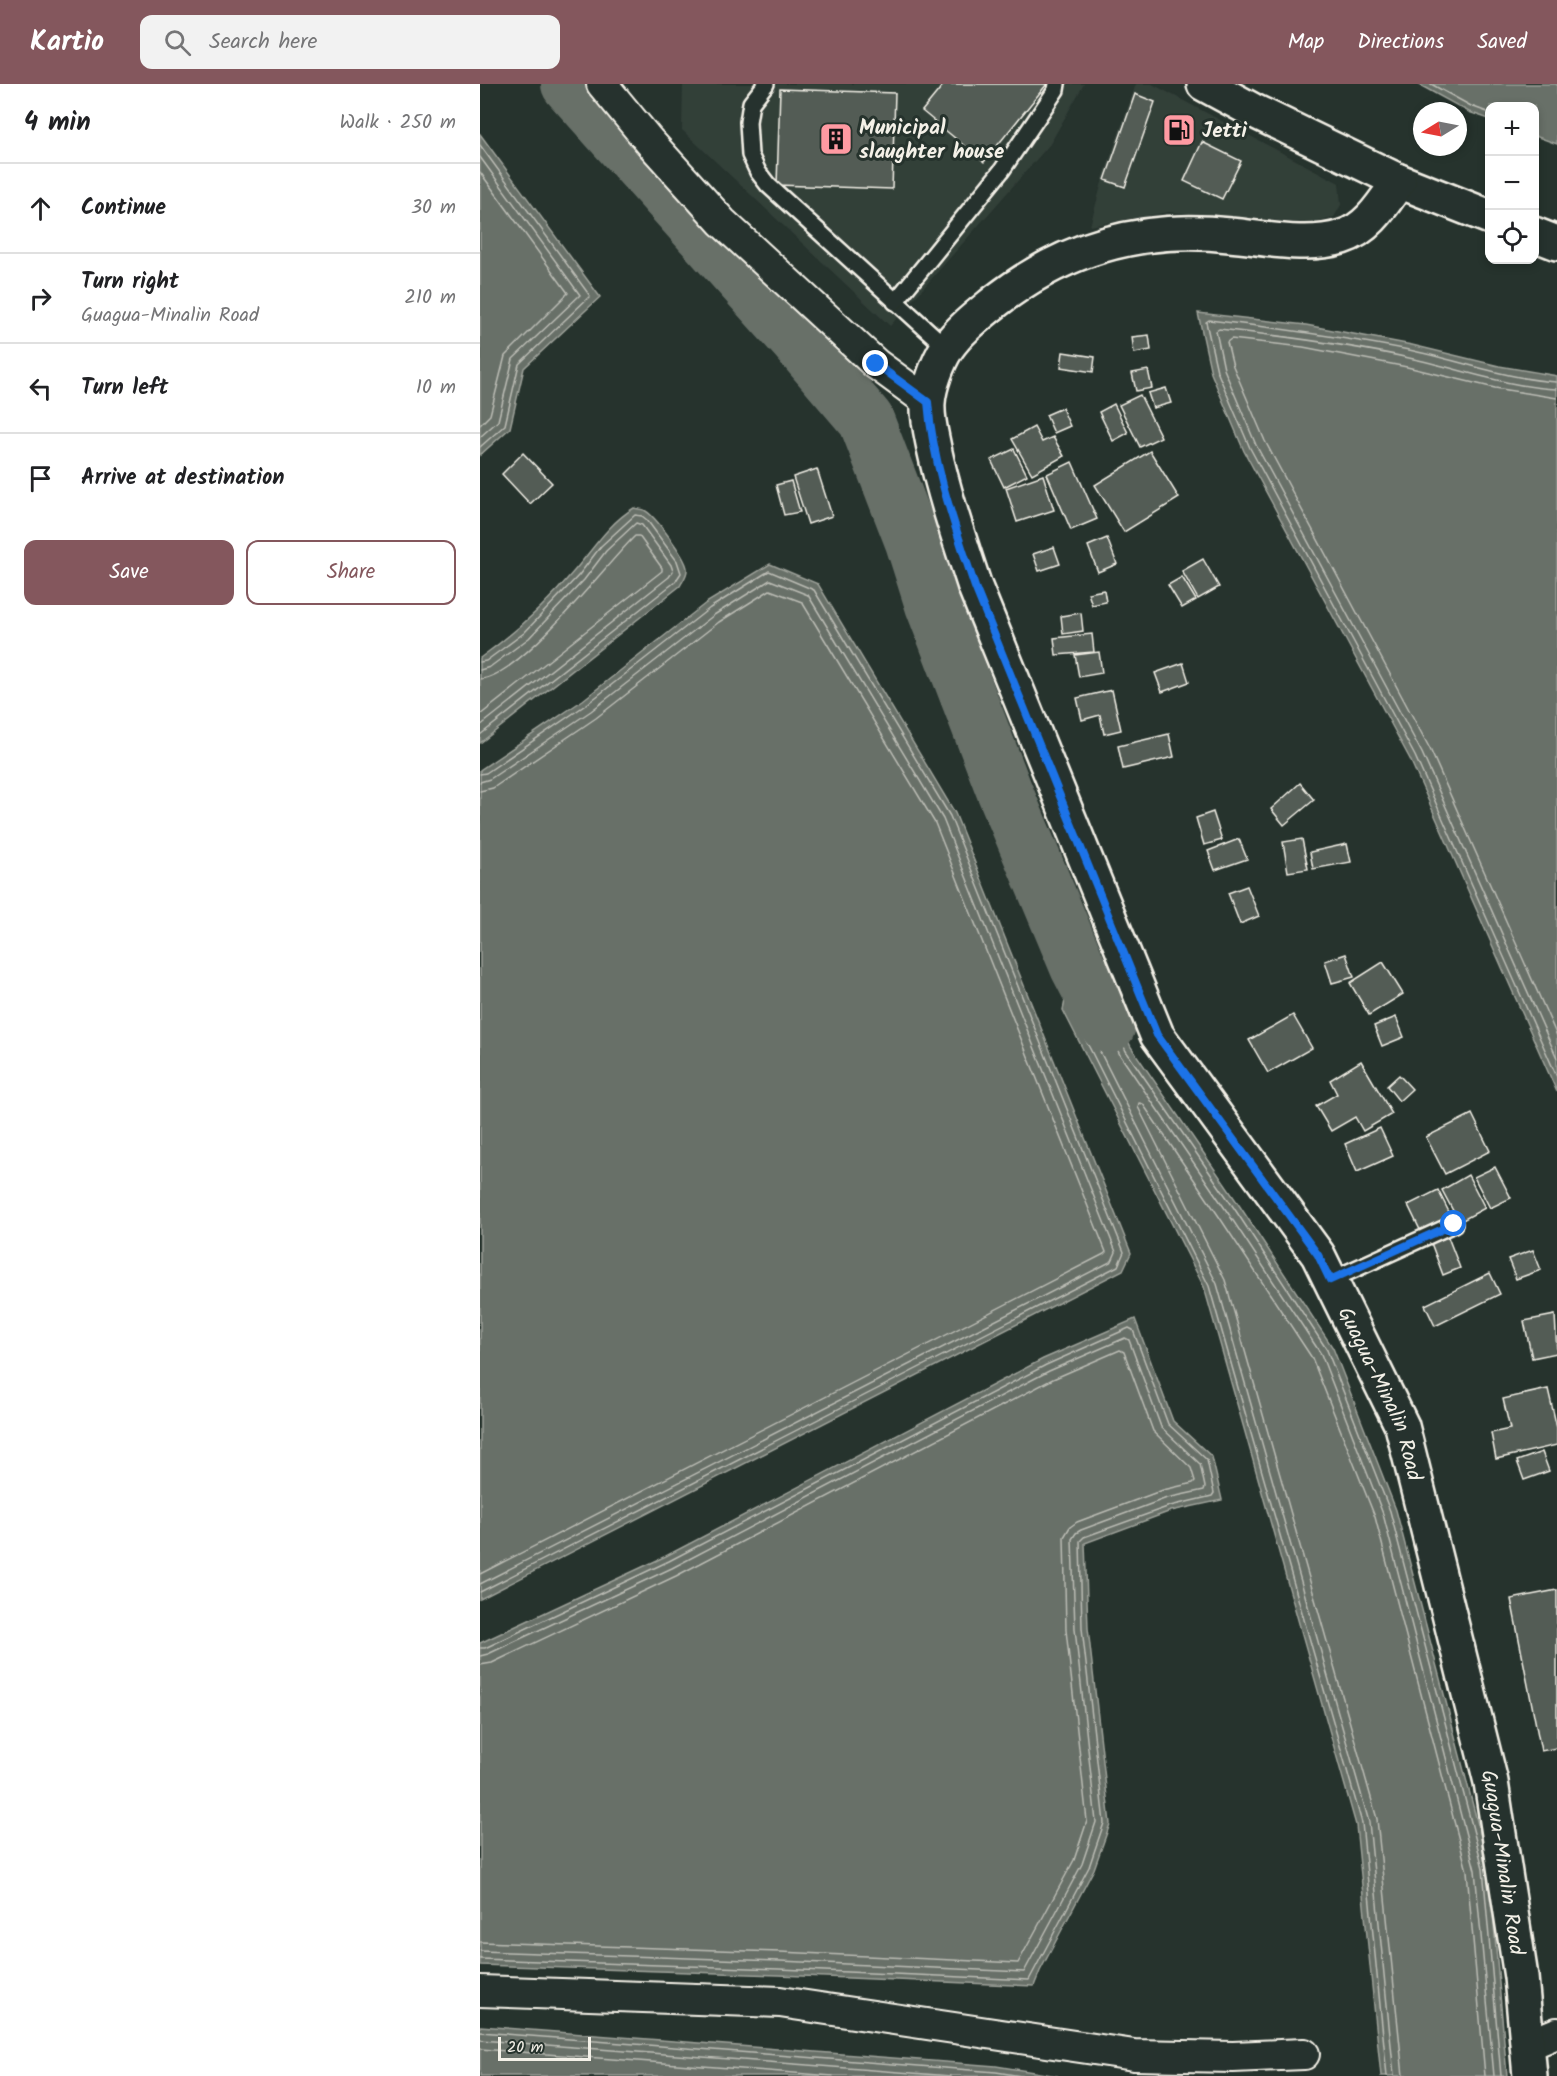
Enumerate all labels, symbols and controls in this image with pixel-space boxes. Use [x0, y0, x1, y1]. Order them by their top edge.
search box [140, 15, 560, 69]
text: Kartio [30, 20, 104, 65]
text: Search here [209, 25, 317, 60]
icon: search [161, 26, 194, 59]
text: Map [1288, 26, 1324, 59]
text: Directions [1357, 26, 1444, 59]
text: Saved [1477, 26, 1527, 59]
text: 4 min [24, 102, 91, 144]
north arrow [1413, 102, 1467, 156]
map controls [1485, 102, 1539, 264]
button: + [1485, 102, 1539, 156]
text: Walk · 250 m [340, 107, 456, 139]
place label: Municipal slaughter house [859, 112, 1004, 169]
fuel station icon: Jetti [1161, 112, 1197, 148]
place label: Jetti [1202, 115, 1247, 148]
building icon: Municipal slaughter house [818, 121, 854, 157]
button: − [1485, 156, 1539, 210]
text: Continue [81, 191, 166, 226]
icon: ahead [24, 192, 57, 225]
text: 30 m [411, 192, 456, 224]
button: locate [1485, 210, 1539, 264]
text: Turn right [81, 265, 179, 300]
icon: right [24, 282, 57, 315]
text: 210 m [404, 282, 456, 314]
text: Guagua-Minalin Road [81, 300, 259, 332]
route end [862, 350, 888, 376]
text: Turn left [81, 371, 168, 406]
icon: left [24, 372, 57, 405]
text: 10 m [416, 372, 456, 404]
text: Arrive at destination [81, 461, 284, 496]
icon: arrive [24, 462, 57, 495]
button: Save [24, 540, 234, 605]
button: Share [246, 540, 456, 605]
route start [1440, 1210, 1466, 1236]
street label: Guagua-Minalin Road [1328, 1301, 1430, 1485]
street label: Guagua-Minalin Road [1471, 1766, 1532, 1958]
scale bar [498, 2034, 591, 2062]
text: 20 m [507, 2035, 543, 2060]

